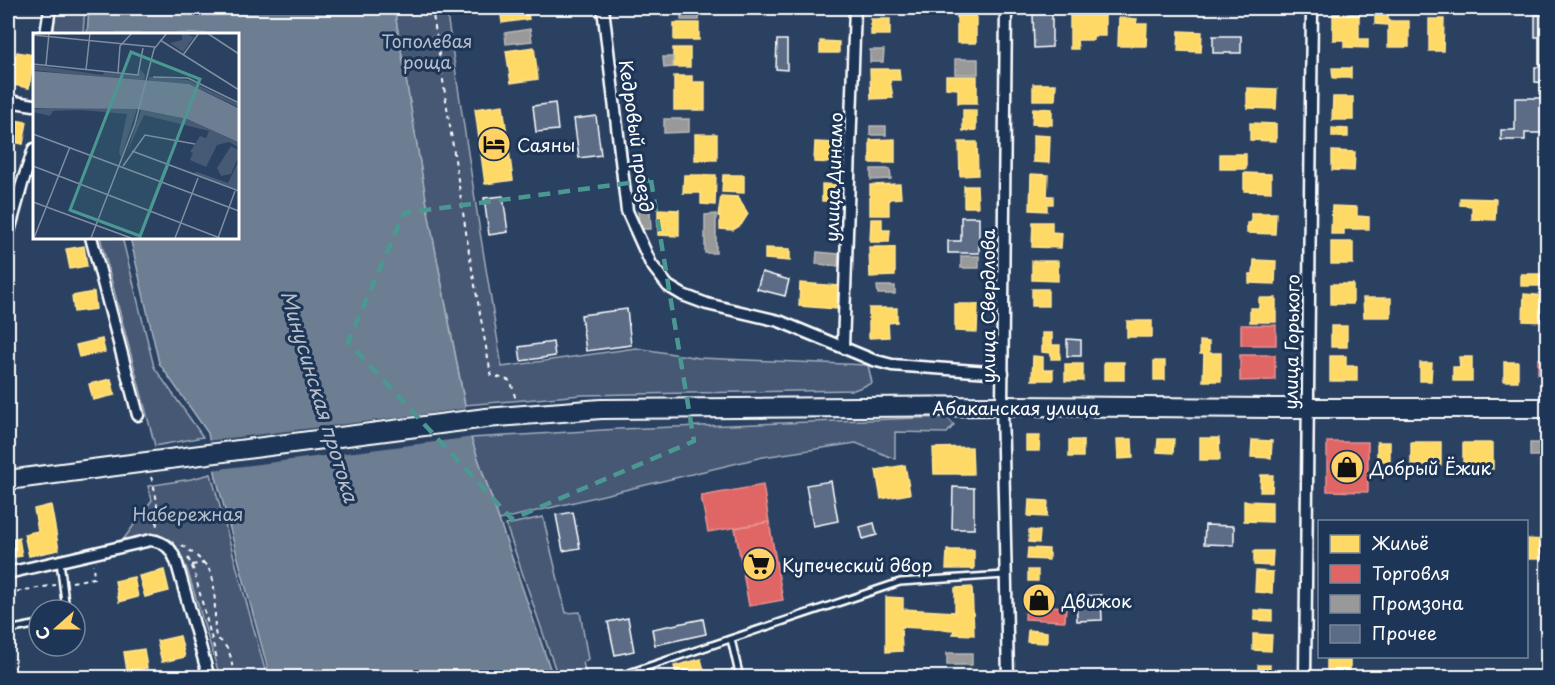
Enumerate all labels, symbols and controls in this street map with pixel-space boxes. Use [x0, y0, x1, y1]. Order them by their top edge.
park label: Тополевая роща [381, 27, 473, 75]
inset map [33, 33, 238, 238]
street label: Кедровый проезд [613, 58, 661, 214]
street label: улица Динамо [817, 112, 849, 242]
hotel icon: Саяны [476, 126, 512, 162]
place label: Саяны [517, 131, 575, 158]
street label: улица Свердлова [974, 228, 1001, 383]
street label: улица Горького [1276, 274, 1306, 410]
water label: Минусинская протока [273, 286, 367, 506]
street label: Абаканская улица [932, 394, 1100, 421]
shop icon: Добрый Ёжик [1329, 449, 1365, 485]
place label: Добрый Ёжик [1369, 454, 1492, 481]
park label: Набережная [132, 500, 244, 527]
legend [1318, 520, 1528, 658]
text: Жильё [1371, 529, 1429, 556]
supermarket icon: Купеческий двор [741, 546, 777, 582]
place label: Купеческий двор [782, 551, 932, 578]
text: Торговля [1372, 559, 1450, 586]
shop icon: Движок [1021, 582, 1057, 618]
place label: Движок [1061, 587, 1132, 614]
text: Промзона [1372, 589, 1464, 616]
north arrow [27, 598, 87, 658]
text: Прочее [1372, 619, 1437, 646]
text: С [29, 624, 55, 644]

